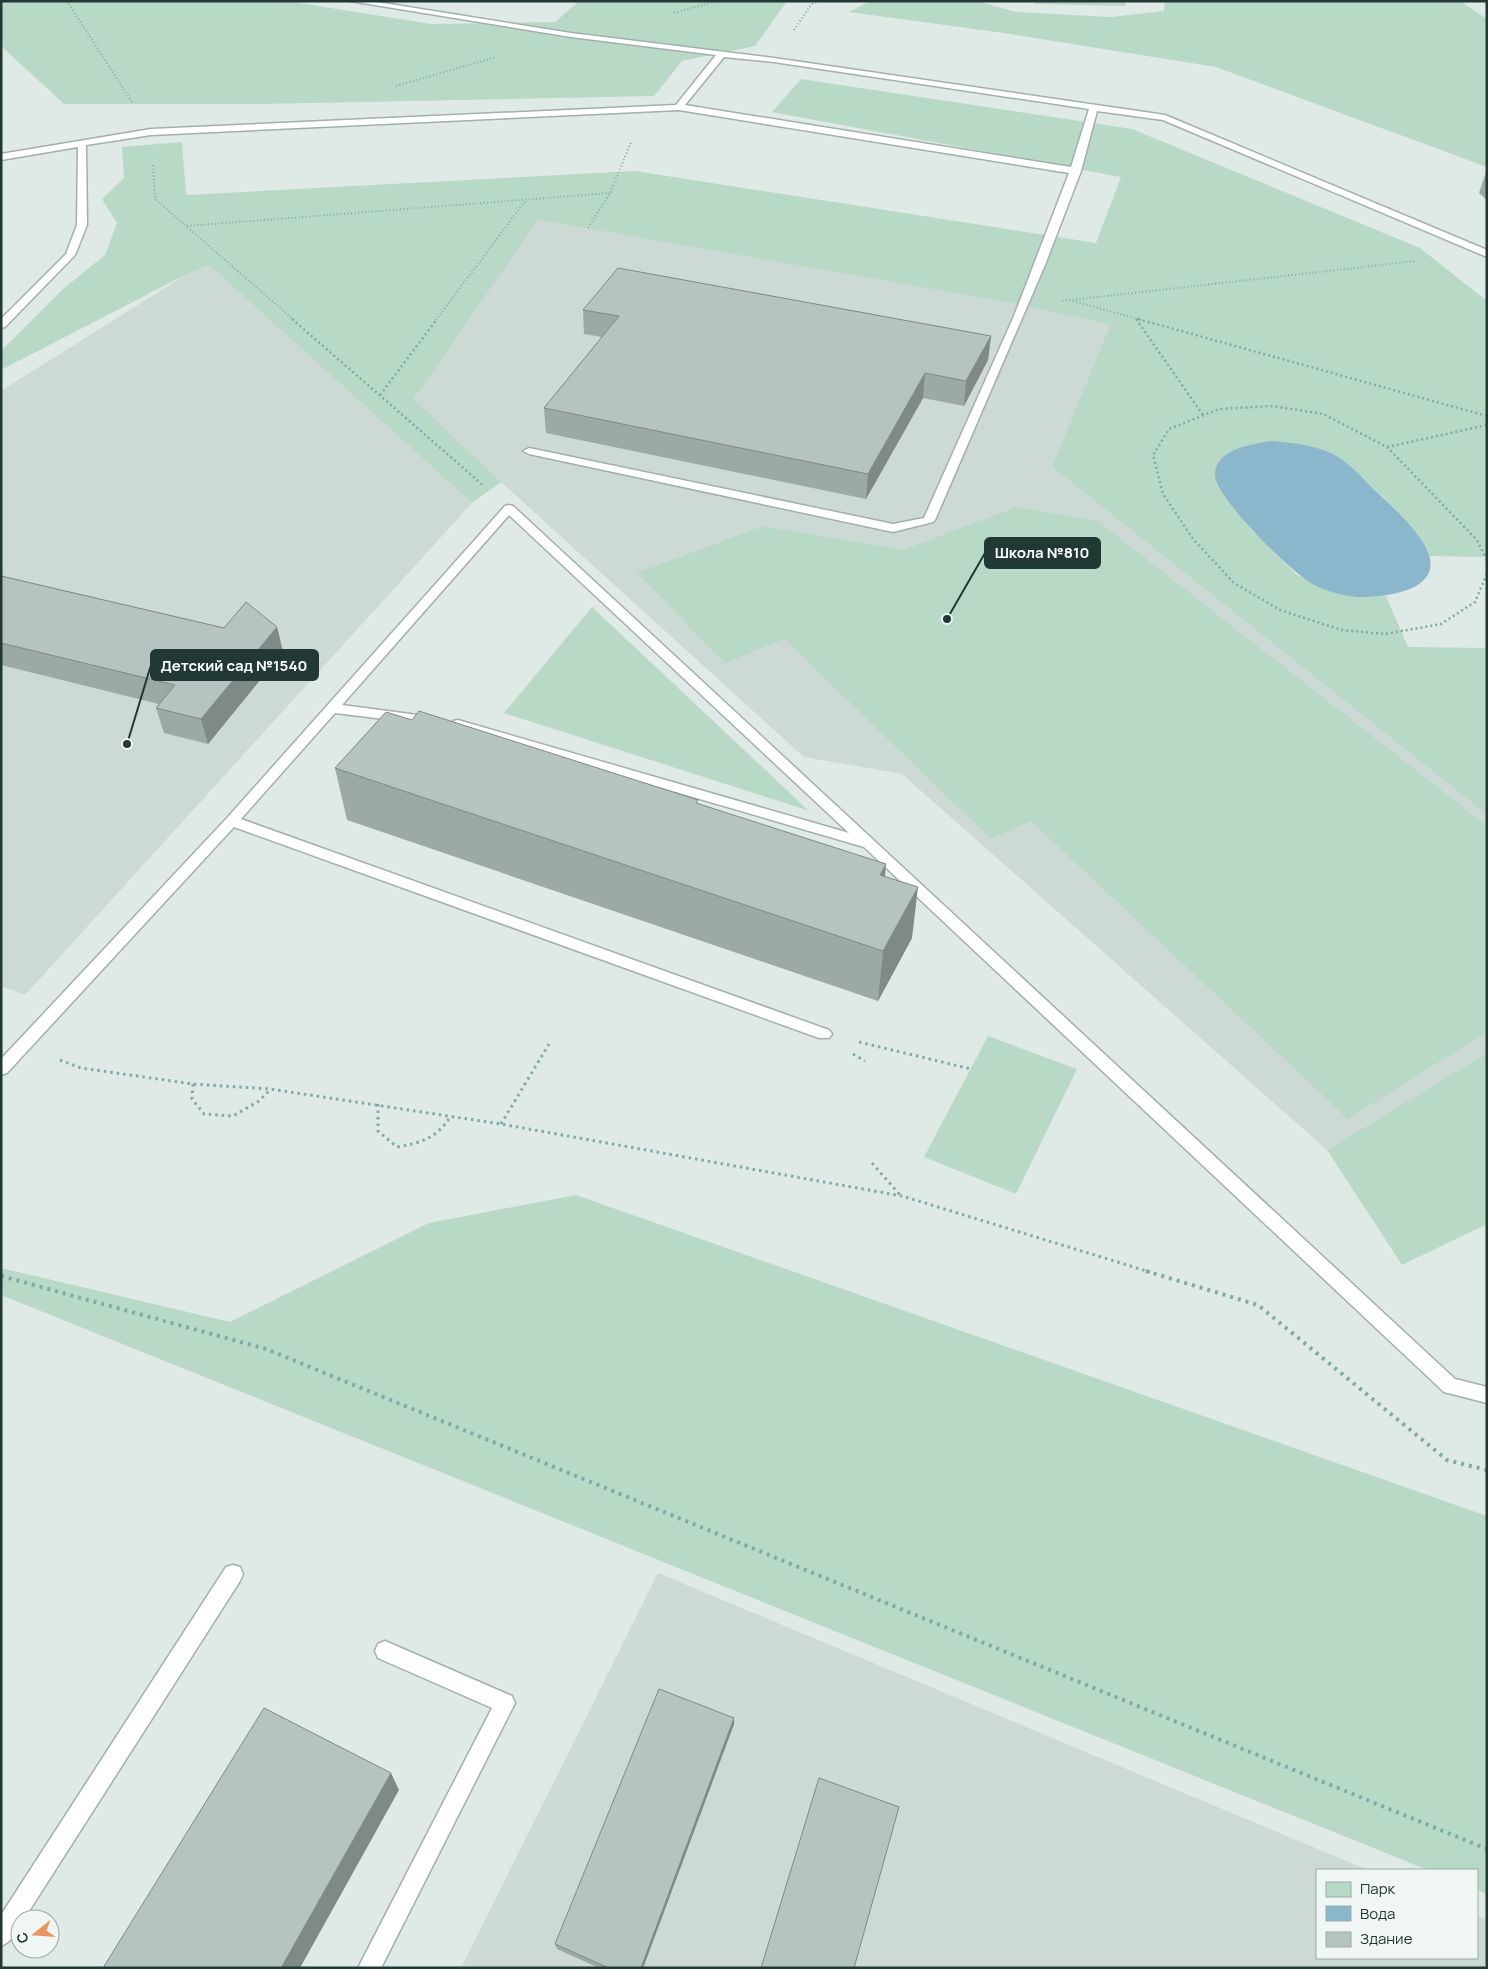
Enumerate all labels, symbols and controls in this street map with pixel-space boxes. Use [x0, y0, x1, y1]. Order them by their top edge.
callout: Школа №810 [985, 538, 1100, 568]
text: Школа №810 [995, 542, 1089, 563]
callout: Детский сад №1540 [151, 650, 318, 680]
text: Детский сад №1540 [161, 655, 307, 676]
legend [1316, 1869, 1478, 1959]
text: Парк [1360, 1878, 1396, 1899]
text: Вода [1360, 1903, 1395, 1924]
north arrow [10, 1909, 60, 1959]
text: Здание [1360, 1928, 1413, 1949]
text: С [11, 1930, 33, 1946]

